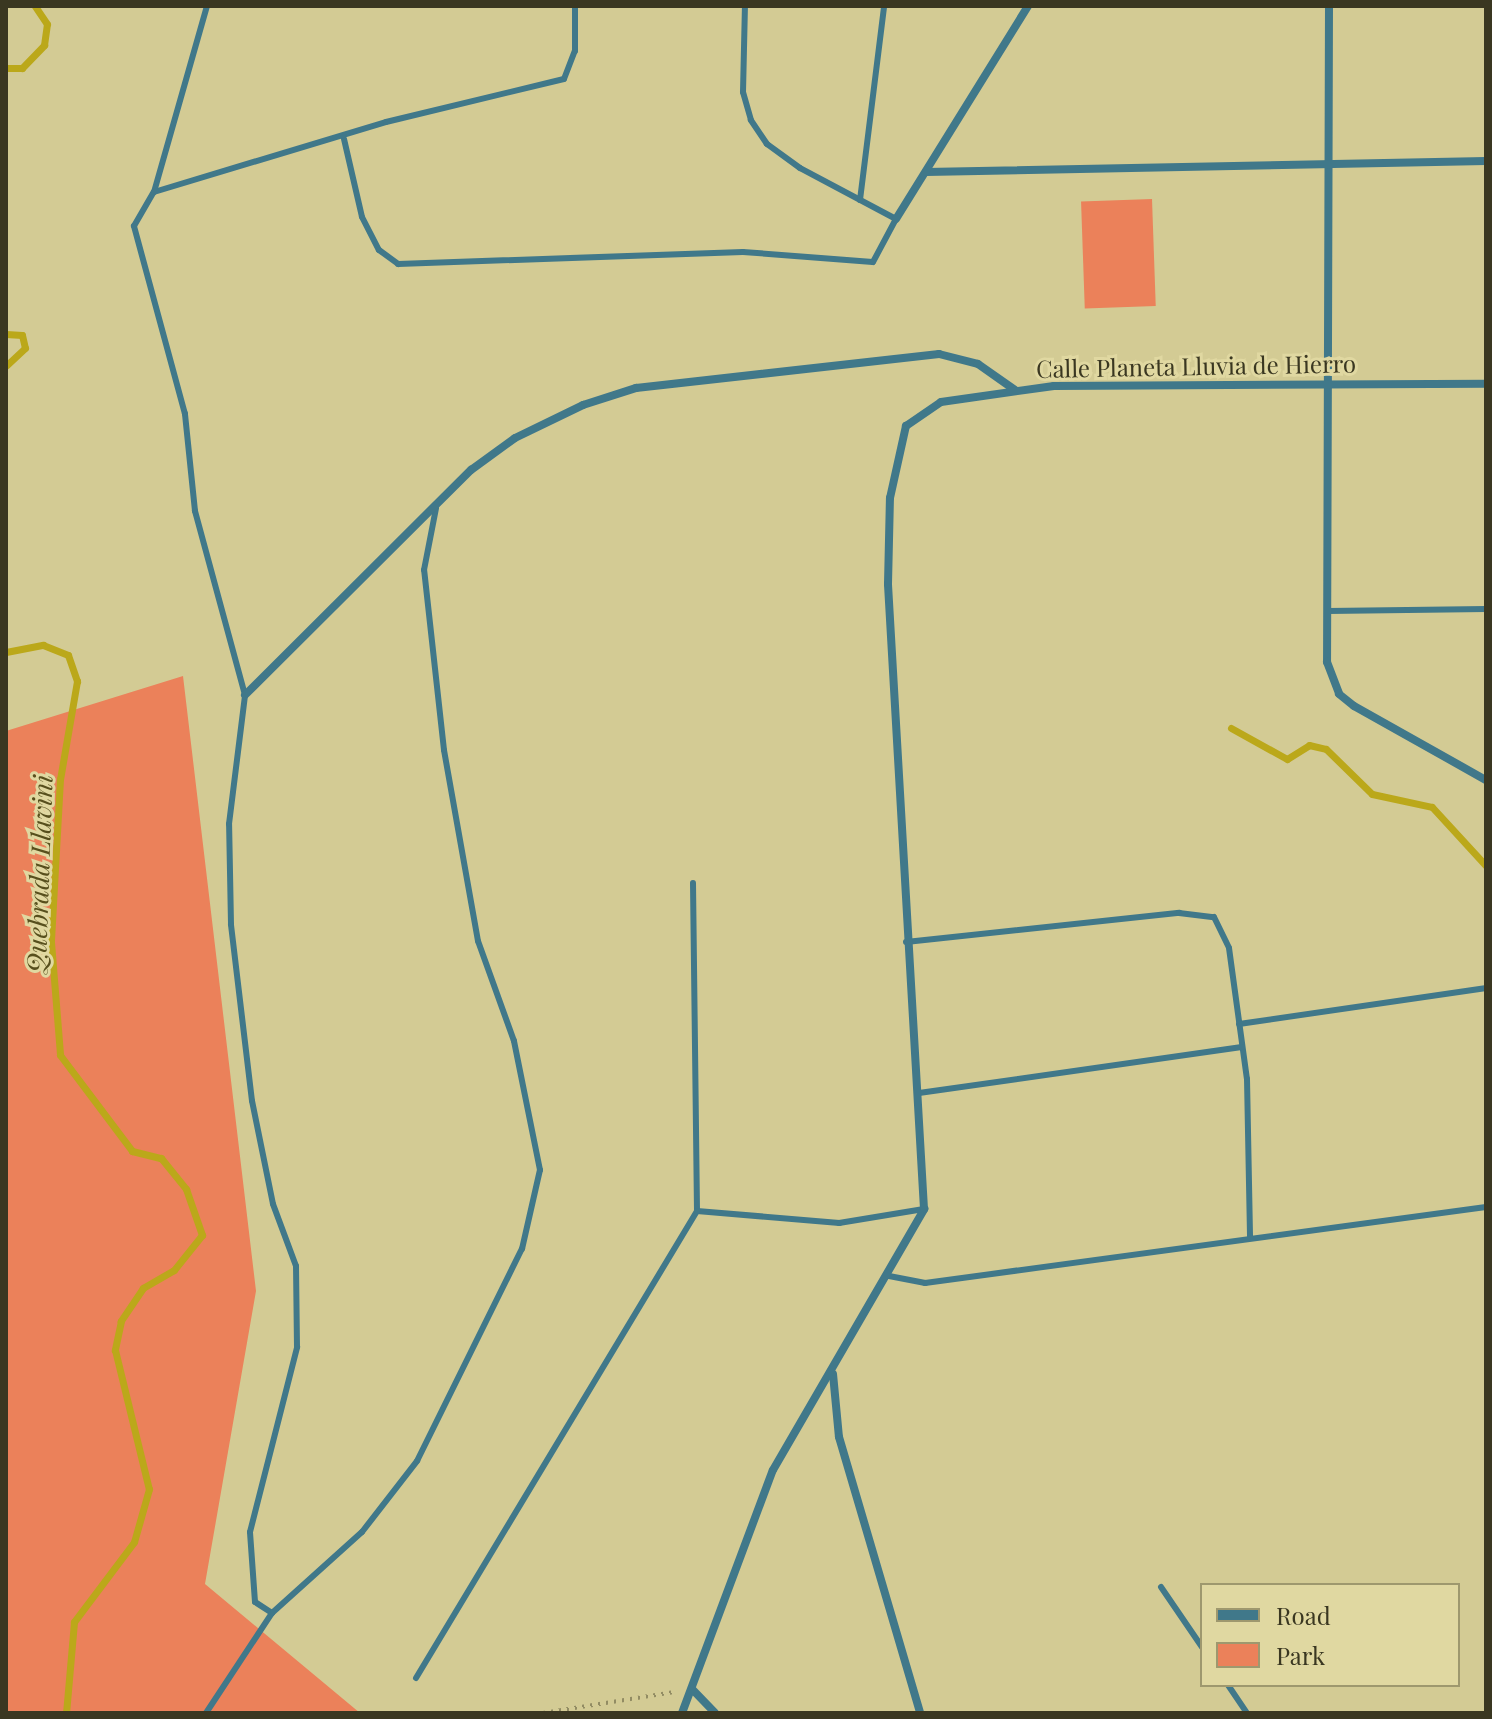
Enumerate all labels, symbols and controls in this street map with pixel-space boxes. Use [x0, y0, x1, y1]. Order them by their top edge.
street label: Calle Planeta Lluvia de Hierro [1035, 349, 1357, 383]
water label: Quebrada Llavini [20, 774, 58, 974]
legend [1200, 1583, 1460, 1687]
text: Road [1276, 1599, 1331, 1631]
text: Park [1276, 1639, 1325, 1671]

